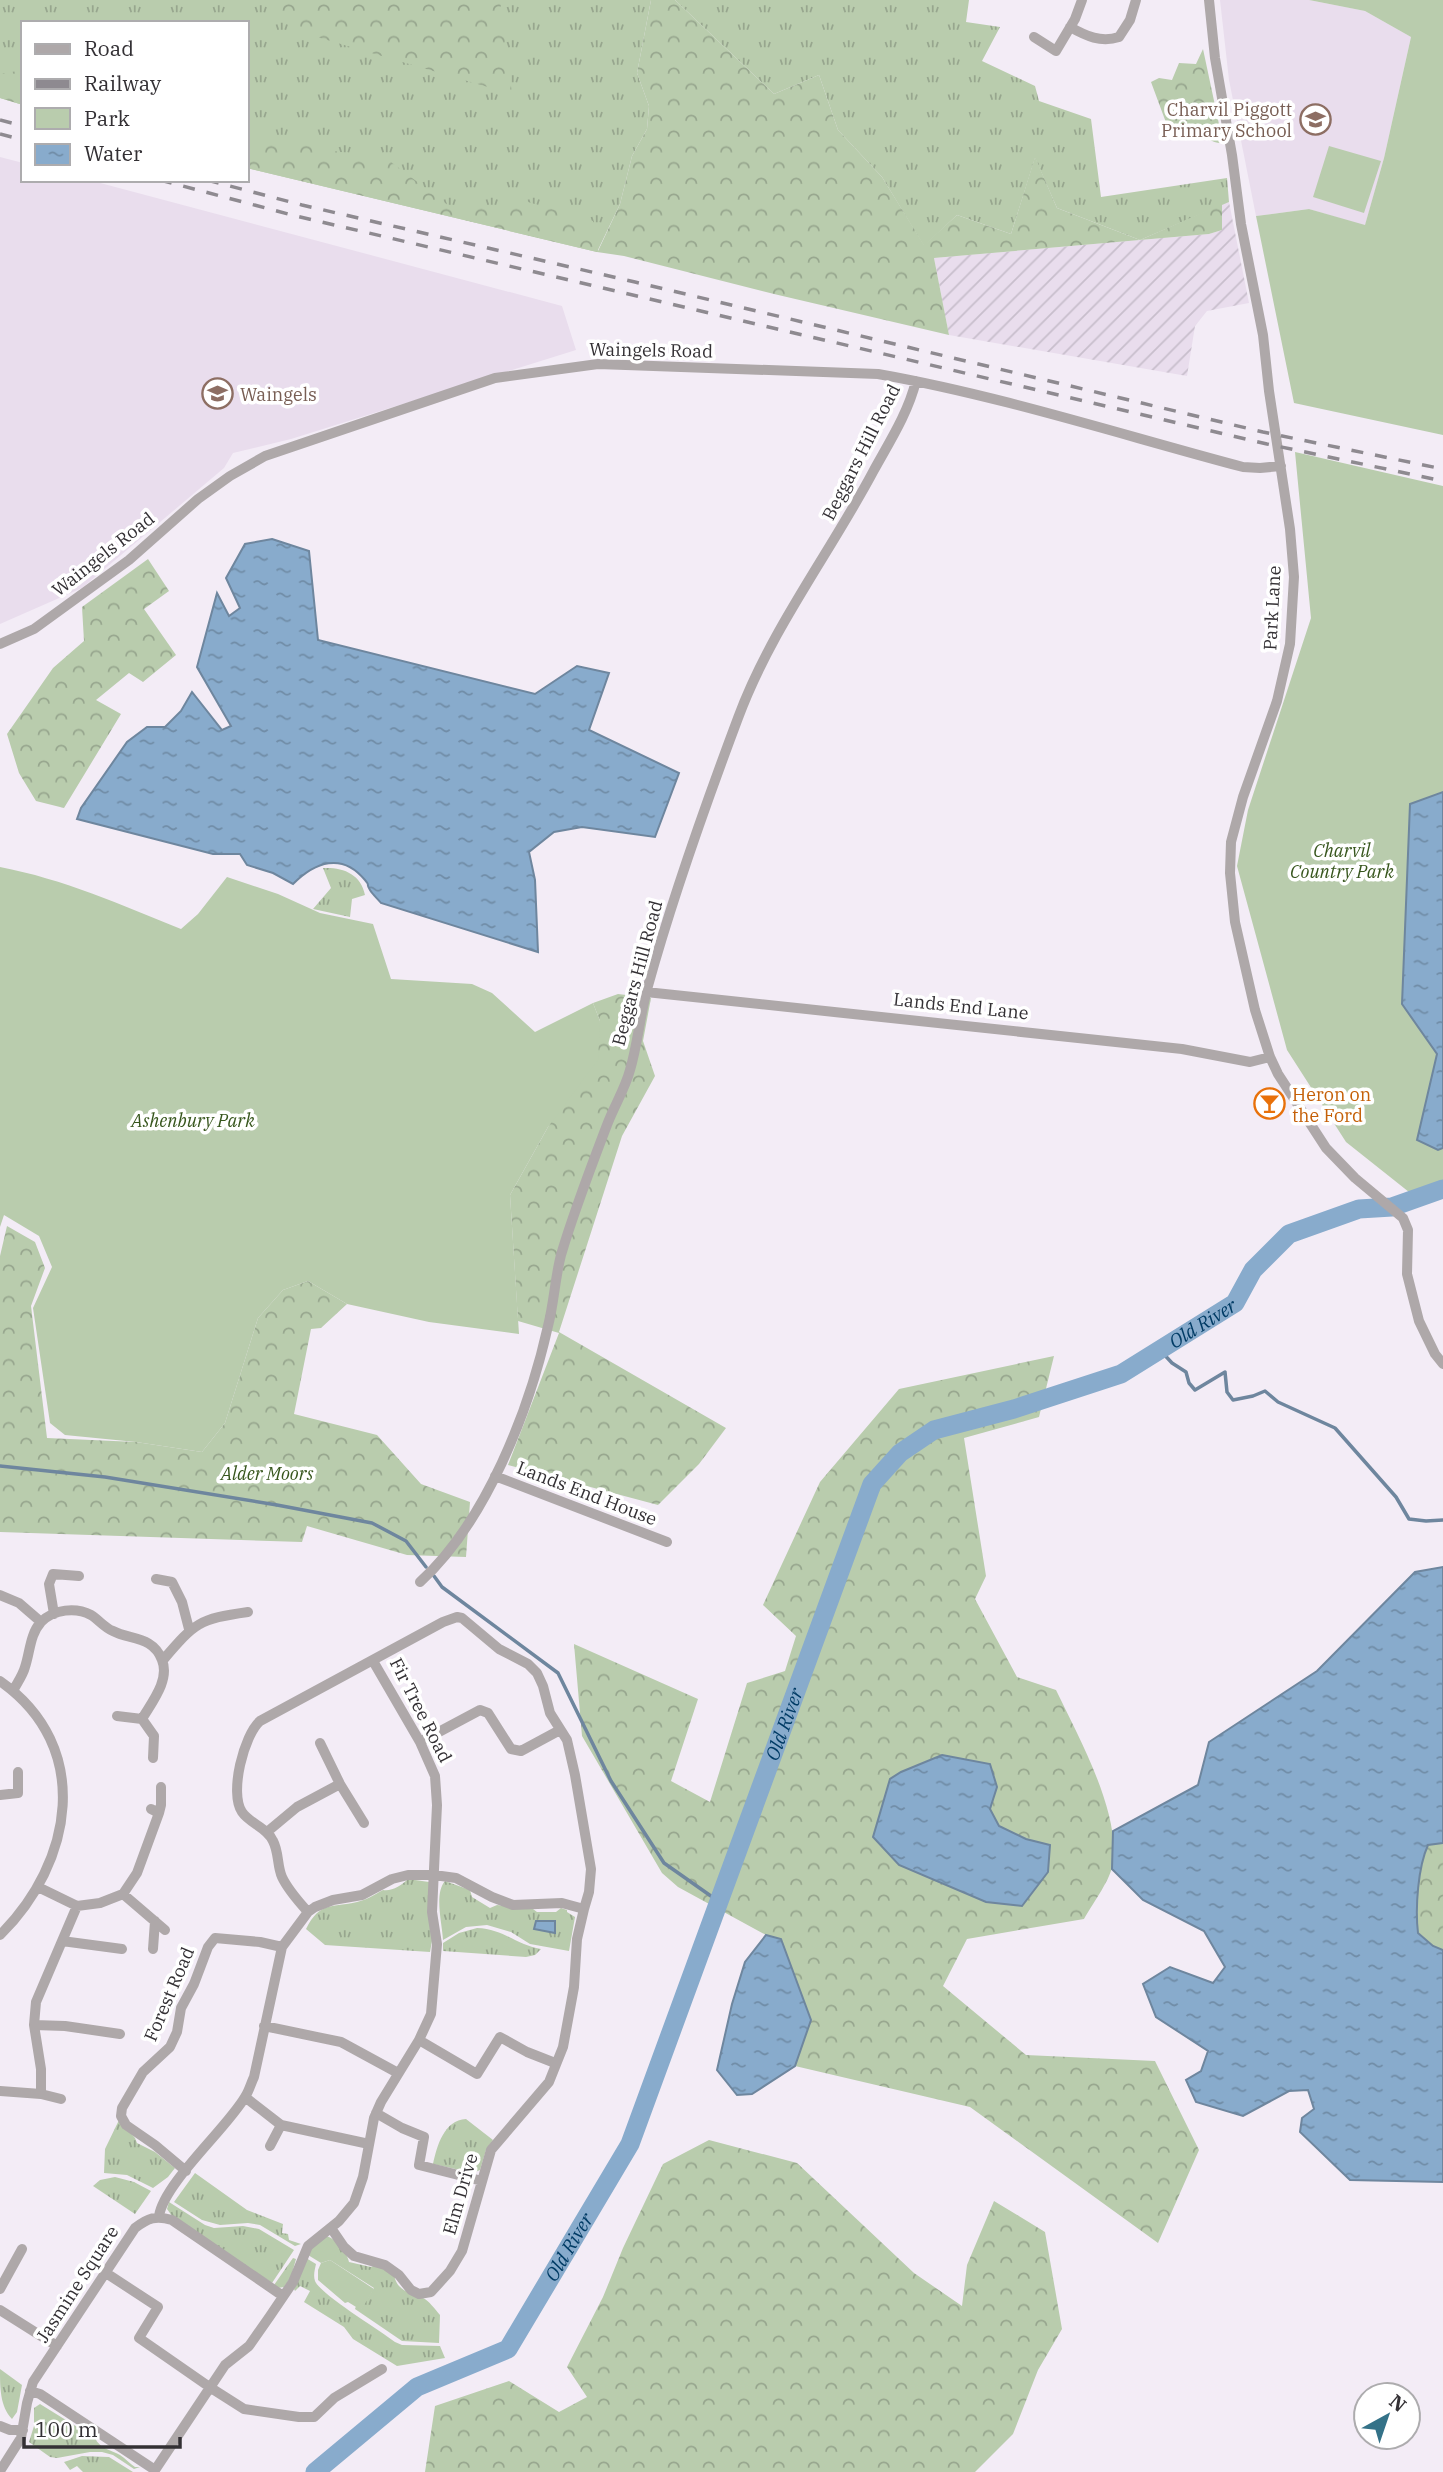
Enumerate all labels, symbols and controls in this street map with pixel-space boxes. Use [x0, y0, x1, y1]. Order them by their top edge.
legend [21, 21, 248, 182]
text: Road [84, 34, 134, 62]
text: Railway [84, 69, 162, 97]
place label: Charvil Piggott Primary School [1161, 98, 1292, 142]
school or university icon: Charvil Piggott Primary School [1298, 102, 1332, 136]
text: Park [84, 104, 131, 132]
text: Water [84, 139, 143, 167]
street label: Waingels Road [589, 337, 713, 363]
school or university icon: Waingels [200, 377, 234, 411]
street label: Beggars Hill Road [817, 380, 905, 524]
place label: Waingels [240, 383, 317, 406]
street label: Waingels Road [47, 507, 159, 601]
street label: Park Lane [1258, 565, 1286, 651]
park label: Charvil Country Park [1290, 839, 1394, 883]
street label: Beggars Hill Road [607, 898, 667, 1048]
street label: Lands End Lane [892, 987, 1030, 1025]
place label: Heron on the Ford [1292, 1083, 1371, 1127]
bar icon: Heron on the Ford [1252, 1087, 1286, 1121]
park label: Ashenbury Park [130, 1109, 255, 1132]
water label: Old River [1164, 1293, 1241, 1353]
street label: Lands End House [514, 1456, 660, 1530]
park label: Alder Moors [220, 1462, 314, 1485]
street label: Fir Tree Road [385, 1654, 457, 1766]
water label: Old River [760, 1684, 808, 1764]
street label: Forest Road [139, 1943, 199, 2045]
street label: Elm Drive [437, 2151, 483, 2237]
water label: Old River [539, 2208, 599, 2286]
street label: Jasmine Square [31, 2221, 123, 2347]
north arrow [1352, 2381, 1422, 2451]
text: N [1384, 2389, 1411, 2417]
scale bar [24, 2406, 180, 2450]
text: 100 m [35, 2415, 98, 2443]

